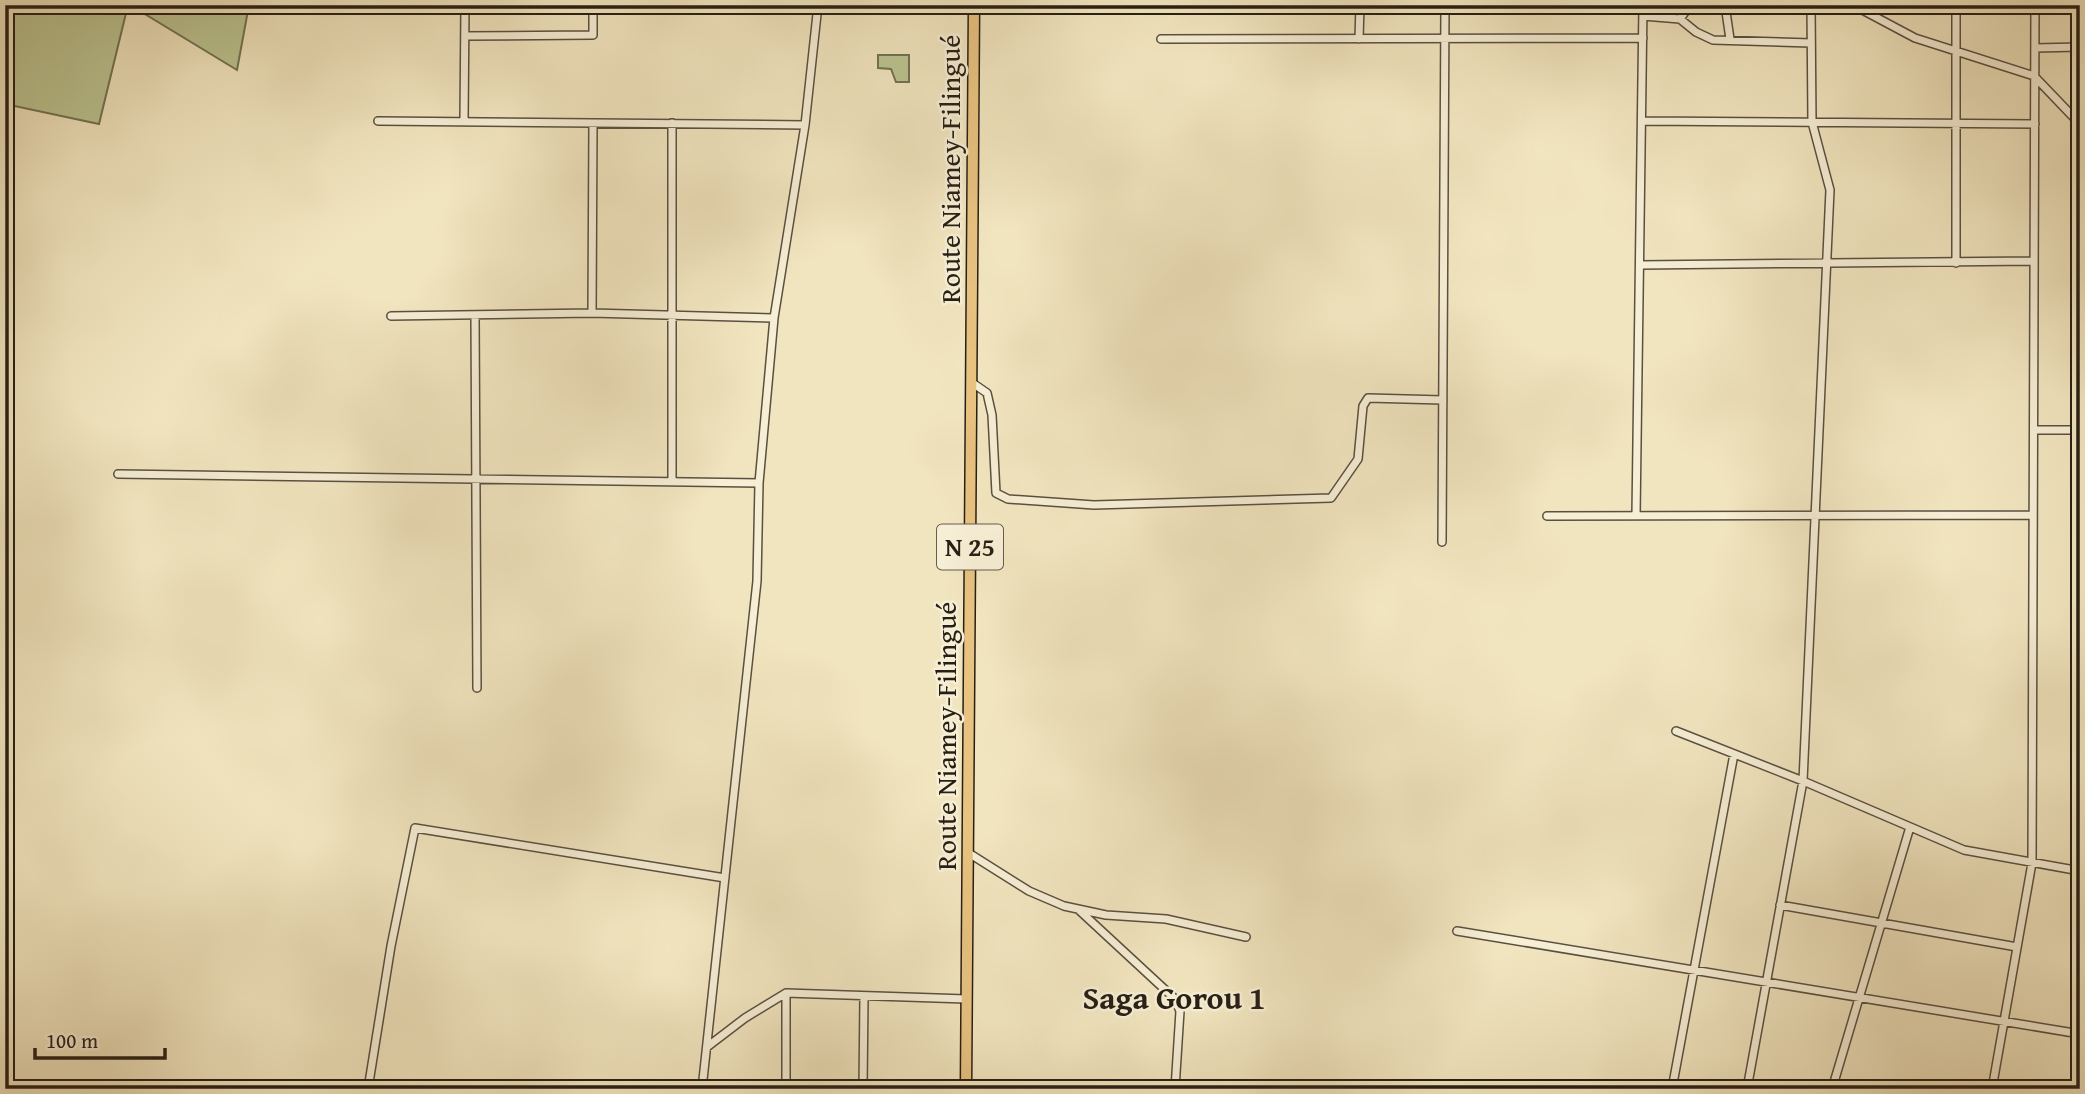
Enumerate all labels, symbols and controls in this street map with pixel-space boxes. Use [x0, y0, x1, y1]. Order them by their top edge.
street label: Route Niamey-Filingué [929, 35, 970, 303]
road number: N 25 [937, 524, 1003, 569]
street label: Route Niamey-Filingué [925, 602, 966, 870]
district label: Saga Gorou 1 [1082, 974, 1266, 1021]
scale bar [35, 1017, 164, 1061]
text: 100 m [46, 1025, 98, 1056]

